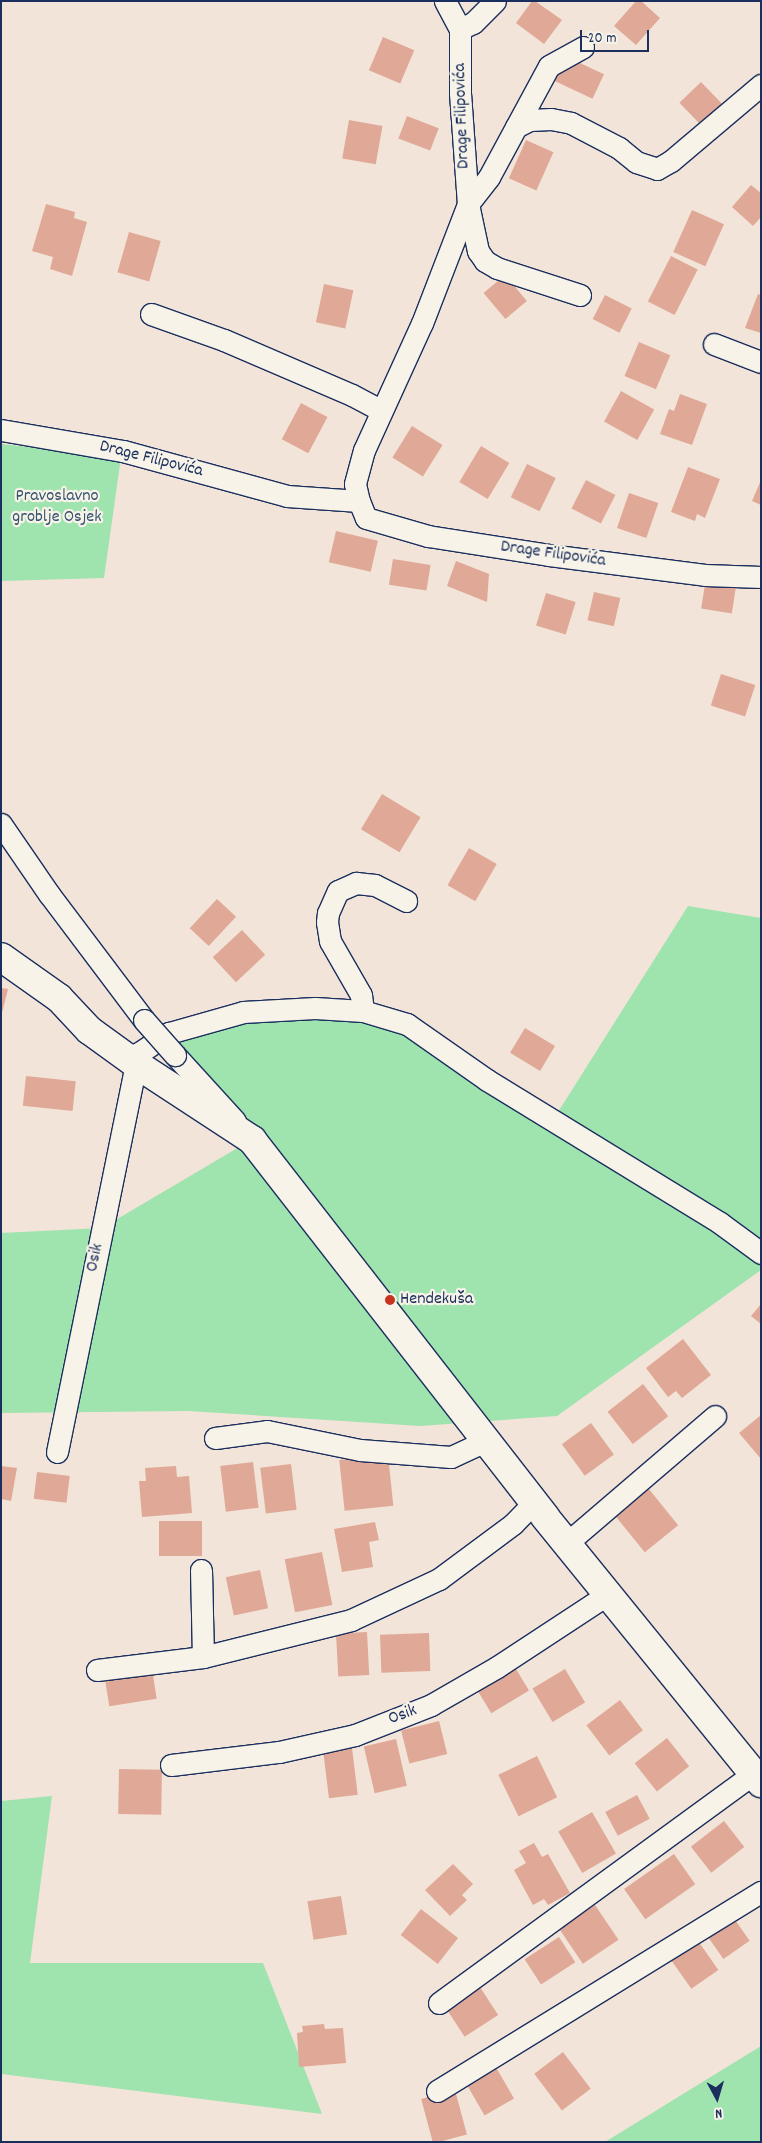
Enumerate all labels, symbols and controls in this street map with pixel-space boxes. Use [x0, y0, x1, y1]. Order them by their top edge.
scale bar [582, 20, 651, 52]
text: 20 m [588, 28, 616, 50]
street label: Drage Filipovića [450, 63, 476, 169]
street label: Drage Filipovića [97, 437, 205, 483]
park label: Pravoslavno groblje Osjek [12, 487, 102, 530]
street label: Drage Filipovića [499, 537, 607, 573]
street label: Osik [82, 1242, 110, 1274]
place label: Hendekuša [400, 1289, 473, 1311]
marker: Hendekuša [384, 1294, 396, 1306]
street label: Osik [386, 1701, 420, 1731]
north arrow [692, 2073, 742, 2123]
text: N [714, 2103, 723, 2123]

